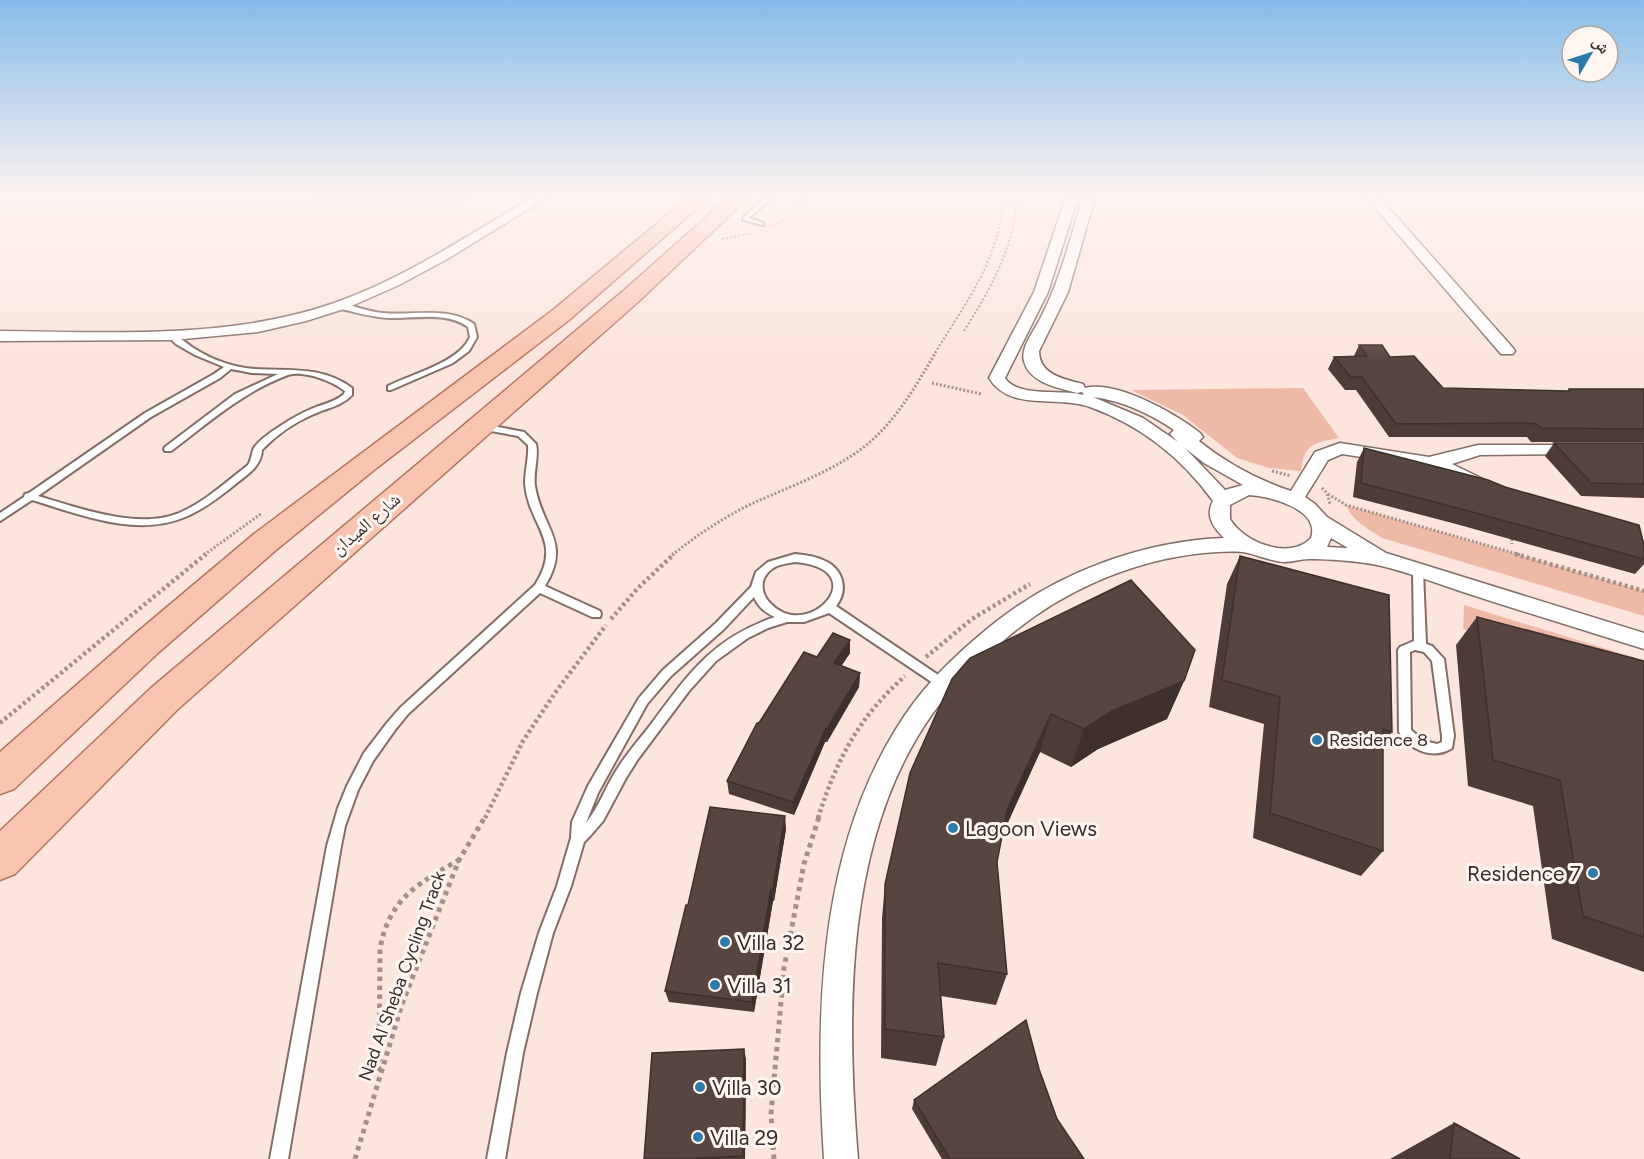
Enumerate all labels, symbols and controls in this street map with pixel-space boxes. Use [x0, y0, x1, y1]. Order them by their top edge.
north arrow [1560, 24, 1620, 84]
text: ش [1589, 32, 1614, 57]
street label: شارع الميدان [327, 488, 405, 560]
place label: Residence 8 [1329, 729, 1428, 751]
marker: Residence 8 [1310, 733, 1324, 747]
place label: Lagoon Views [965, 816, 1097, 841]
marker: Lagoon Views [946, 821, 960, 835]
place label: Residence 7 [1467, 861, 1581, 886]
marker: Residence 7 [1586, 866, 1600, 880]
street label: Nad Al Sheba Cycling Track [354, 868, 450, 1084]
place label: Villa 32 [737, 930, 805, 955]
marker: Villa 32 [718, 935, 732, 949]
place label: Villa 31 [727, 973, 792, 998]
marker: Villa 31 [708, 978, 722, 992]
place label: Villa 30 [712, 1075, 781, 1100]
marker: Villa 30 [693, 1080, 707, 1094]
place label: Villa 29 [710, 1125, 778, 1150]
marker: Villa 29 [691, 1130, 705, 1144]

